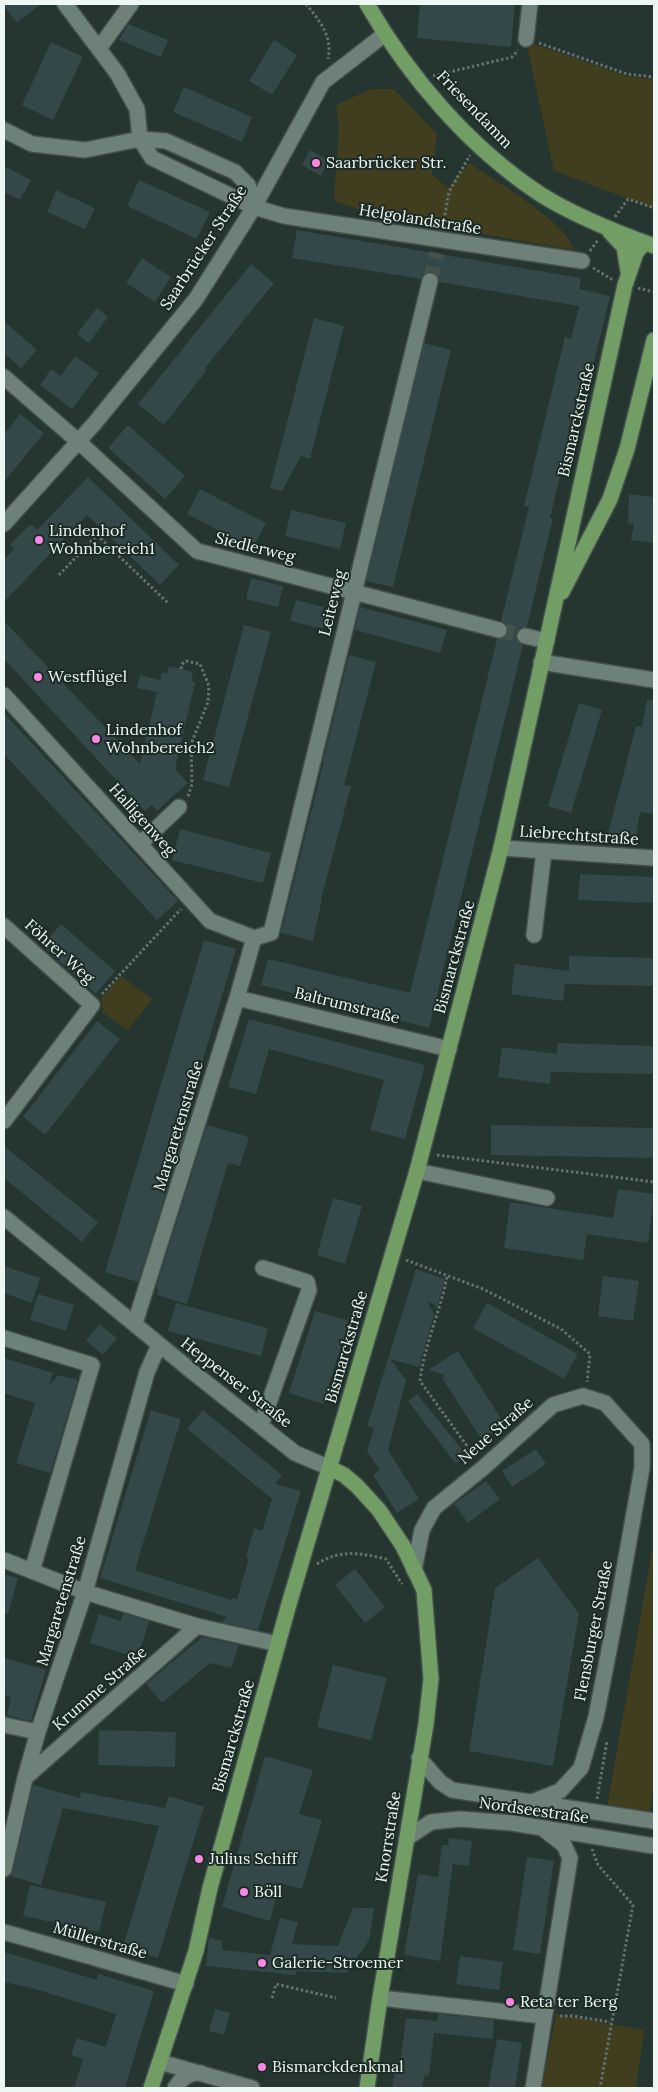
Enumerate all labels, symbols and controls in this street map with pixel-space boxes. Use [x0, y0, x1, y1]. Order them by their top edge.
street label: Friesendamm [432, 67, 516, 153]
place label: Saarbrücker Str. [326, 153, 446, 173]
marker: Saarbrücker Str. [310, 157, 322, 169]
street label: Saarbrücker Straße [156, 182, 252, 314]
street label: Helgolandstraße [358, 201, 482, 239]
street label: Bismarckstraße [555, 361, 599, 479]
place label: Lindenhof Wohnbereich1 [49, 521, 155, 559]
street label: Siedlerweg [213, 529, 297, 567]
marker: Lindenhof Wohnbereich1 [33, 534, 45, 546]
street label: Leiteweg [316, 568, 350, 638]
place label: Westflügel [48, 667, 127, 687]
marker: Westflügel [32, 671, 44, 683]
place label: Lindenhof Wohnbereich2 [106, 720, 215, 758]
marker: Lindenhof Wohnbereich2 [90, 733, 102, 745]
street label: Halligenweg [104, 780, 180, 860]
street label: Liebrechtstraße [519, 822, 639, 850]
street label: Bismarckstraße [431, 898, 479, 1016]
street label: Föhrer Weg [20, 916, 98, 988]
street label: Baltrumstraße [292, 984, 402, 1028]
street label: Margaretenstraße [150, 1059, 208, 1193]
street label: Bismarckstraße [322, 1288, 372, 1406]
street label: Heppenser Straße [177, 1334, 295, 1432]
street label: Neue Straße [455, 1393, 537, 1469]
street label: Margaretenstraße [33, 1534, 91, 1668]
street label: Flensburger Straße [571, 1559, 617, 1703]
street label: Krumme Straße [49, 1643, 151, 1735]
street label: Bismarckstraße [209, 1677, 259, 1795]
street label: Knorrstraße [372, 1790, 406, 1884]
street label: Nordseestraße [478, 1794, 590, 1828]
place label: Julius Schiff [209, 1849, 297, 1869]
marker: Julius Schiff [193, 1853, 205, 1865]
place label: Böll [254, 1882, 282, 1902]
marker: Böll [238, 1886, 250, 1898]
street label: Müllerstraße [51, 1918, 149, 1964]
place label: Galerie-Stroemer [272, 1953, 403, 1973]
marker: Galerie-Stroemer [256, 1957, 268, 1969]
place label: Reta ter Berg [520, 1992, 617, 2012]
marker: Reta ter Berg [504, 1996, 516, 2008]
place label: Bismarckdenkmal [272, 2057, 404, 2077]
marker: Bismarckdenkmal [256, 2061, 268, 2073]

